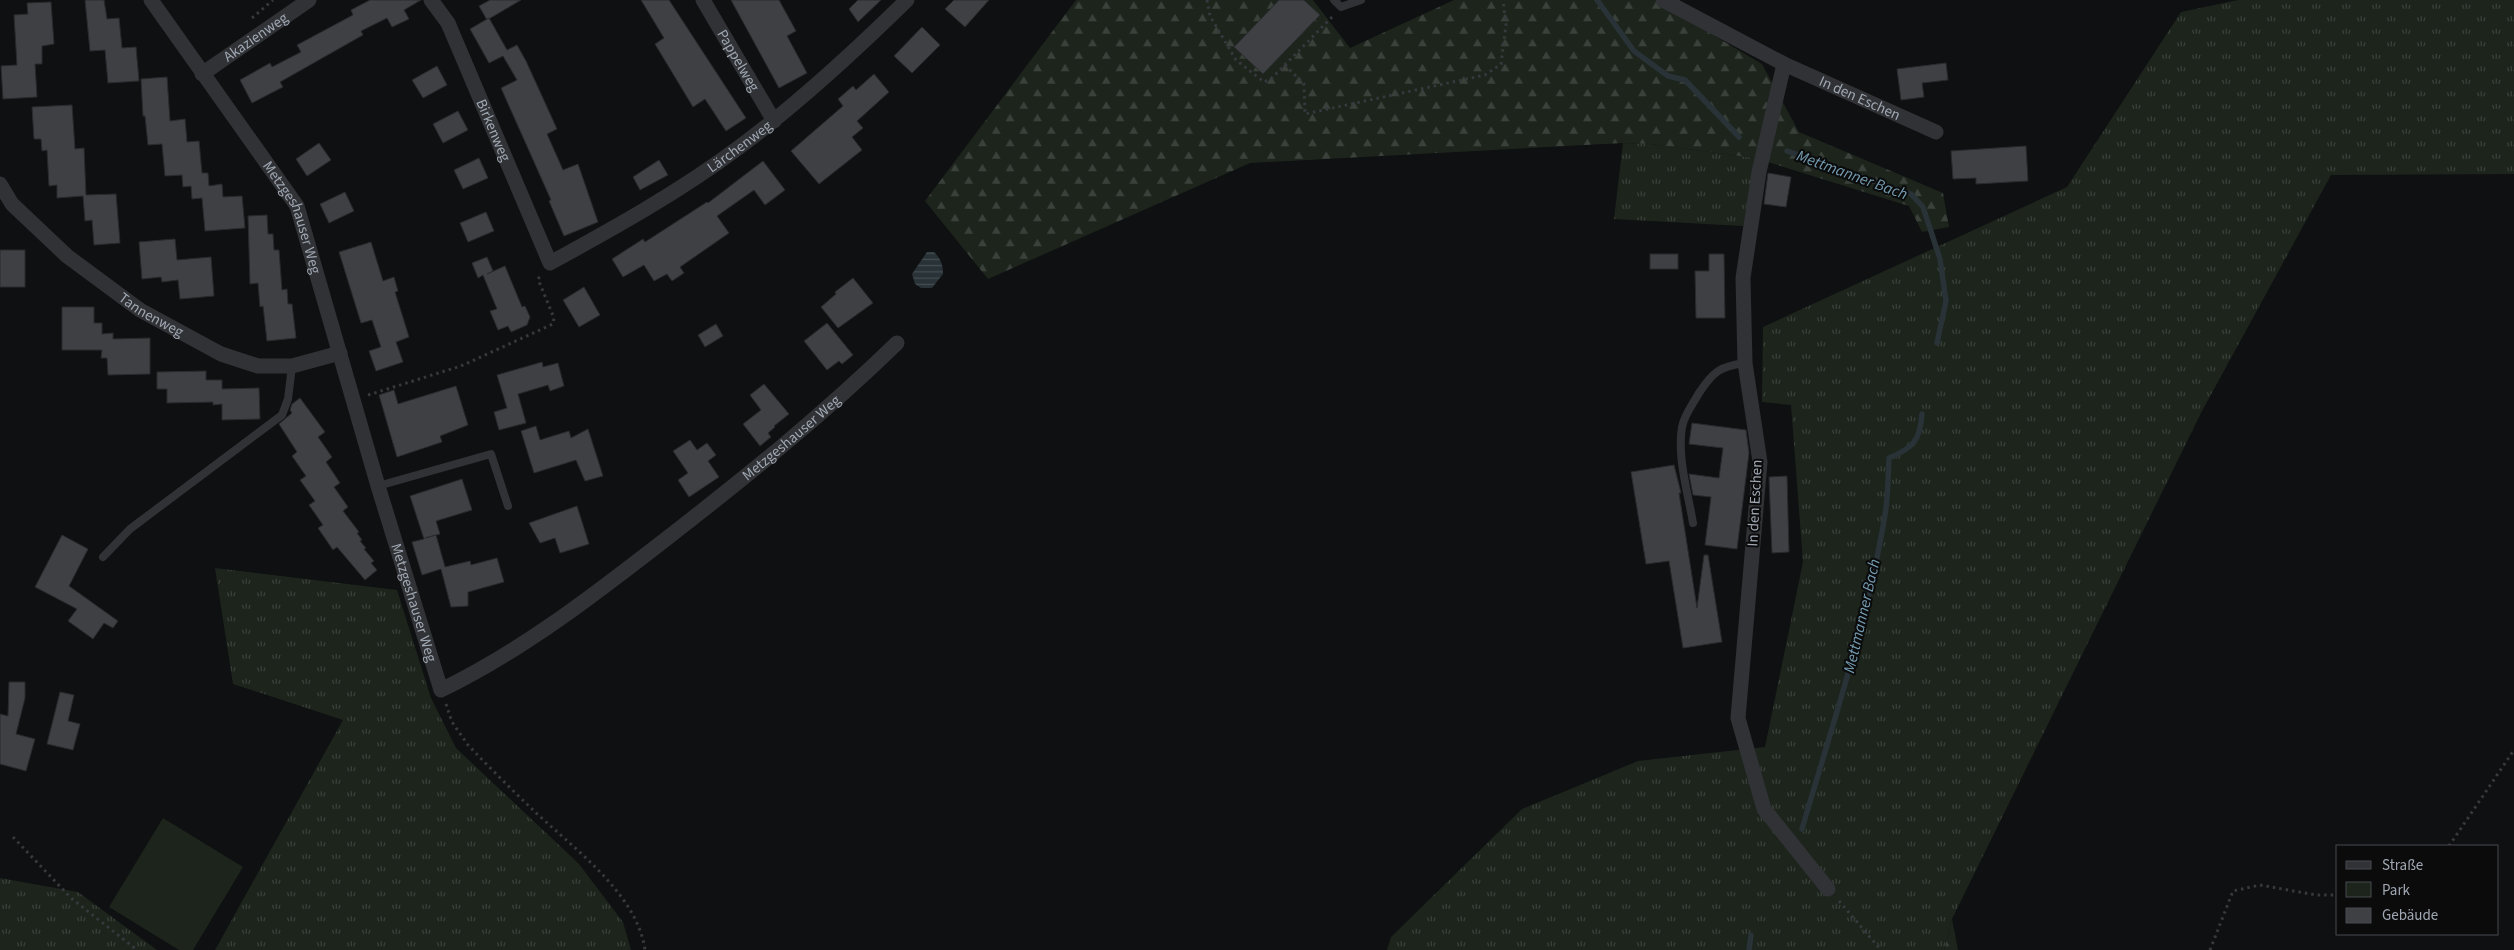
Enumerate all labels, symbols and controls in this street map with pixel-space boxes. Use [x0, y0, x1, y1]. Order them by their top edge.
street label: Akazienweg [219, 7, 292, 67]
street label: Pappelweg [712, 25, 765, 96]
street label: In den Eschen [1816, 71, 1904, 125]
street label: Birkenweg [471, 96, 516, 165]
street label: Lärchenweg [703, 115, 777, 178]
water label: Mettmanner Bach [1793, 145, 1911, 205]
street label: Metzgeshauser Weg [258, 157, 327, 277]
street label: Tannenweg [115, 287, 188, 342]
street label: Metzgeshauser Weg [737, 390, 845, 486]
street label: In den Eschen [1742, 459, 1768, 547]
street label: Metzgeshauser Weg [386, 541, 442, 665]
water label: Mettmanner Bach [1838, 557, 1886, 675]
legend [2336, 845, 2499, 935]
text: Straße [2382, 855, 2423, 876]
text: Park [2382, 880, 2411, 901]
text: Gebäude [2382, 905, 2438, 926]

